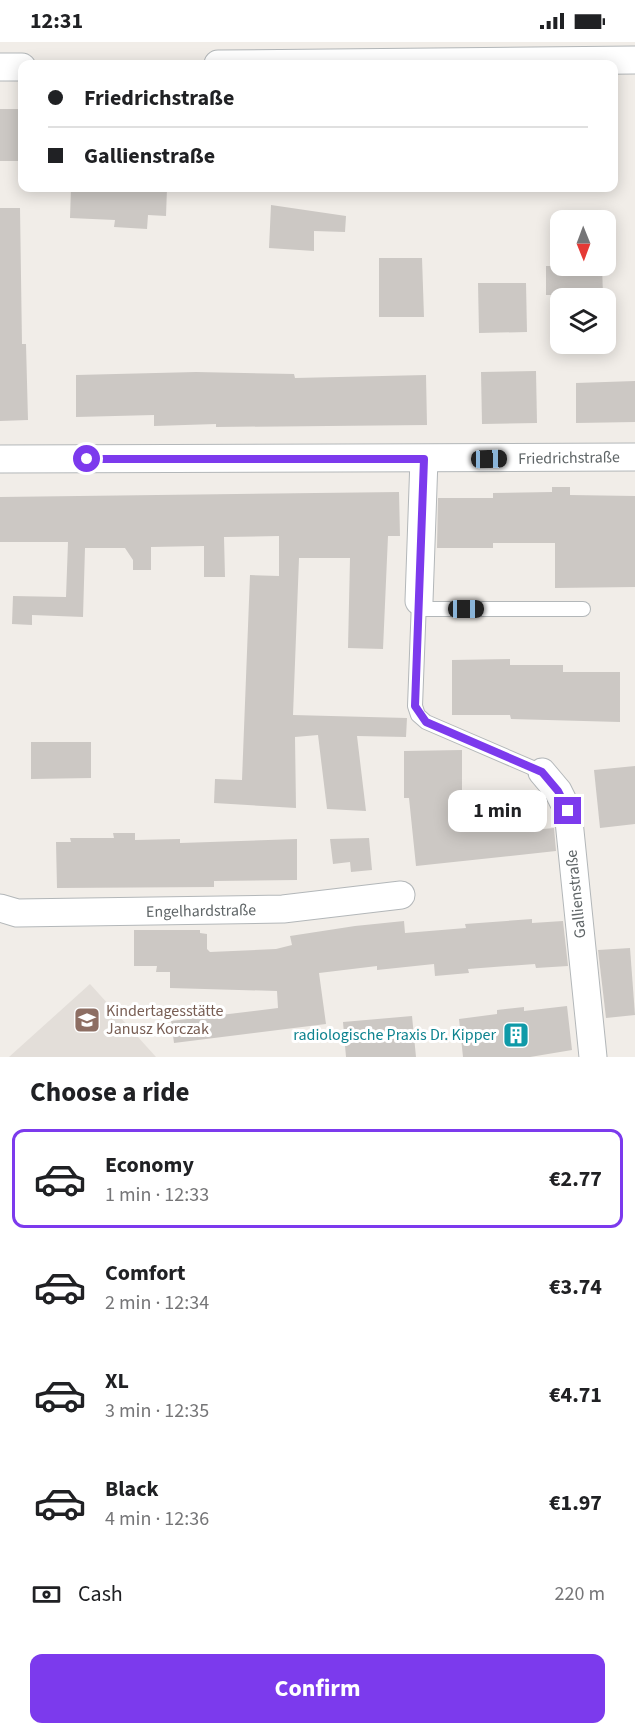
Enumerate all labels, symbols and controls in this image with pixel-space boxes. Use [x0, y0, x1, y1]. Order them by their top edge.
text: 12:31 [30, 5, 83, 37]
text: Friedrichstraße [84, 82, 234, 114]
text: Gallienstraße [84, 140, 215, 172]
north arrow [550, 210, 616, 276]
map controls [550, 210, 616, 354]
button: layers [550, 288, 616, 354]
route start [73, 445, 100, 472]
street label: Friedrichstraße [518, 446, 620, 470]
car [471, 450, 507, 468]
car [448, 600, 484, 618]
callout: 1 min [448, 790, 547, 832]
text: 1 min [473, 797, 522, 825]
route end [554, 797, 581, 824]
street label: Gallienstraße [560, 849, 592, 939]
street label: Engelhardstraße [146, 899, 256, 923]
place label: Kindertagesstätte Janusz Korczak [106, 1000, 224, 1040]
school or university icon: Kindertagesstätte Janusz Korczak [72, 1005, 102, 1035]
building icon: radiologische Praxis Dr. Kipper [501, 1020, 531, 1050]
place label: radiologische Praxis Dr. Kipper [293, 1024, 496, 1046]
text: Choose a ride [30, 1073, 190, 1112]
text: Economy [105, 1149, 194, 1181]
icon: car [33, 1152, 87, 1206]
text: €2.77 [549, 1163, 602, 1195]
text: 1 min · 12:33 [105, 1181, 209, 1209]
text: Comfort [105, 1257, 186, 1289]
icon: car [33, 1260, 87, 1314]
text: €3.74 [549, 1271, 602, 1303]
text: 2 min · 12:34 [105, 1289, 209, 1317]
text: XL [105, 1365, 129, 1397]
icon: car [33, 1368, 87, 1422]
text: €4.71 [549, 1379, 602, 1411]
text: 3 min · 12:35 [105, 1397, 209, 1425]
text: Black [105, 1473, 159, 1505]
icon: car [33, 1476, 87, 1530]
text: €1.97 [549, 1487, 602, 1519]
text: 4 min · 12:36 [105, 1505, 209, 1533]
icon: cash [30, 1578, 63, 1611]
text: Cash [78, 1578, 123, 1610]
text: 220 m [555, 1580, 605, 1608]
button: Confirm [30, 1654, 605, 1723]

